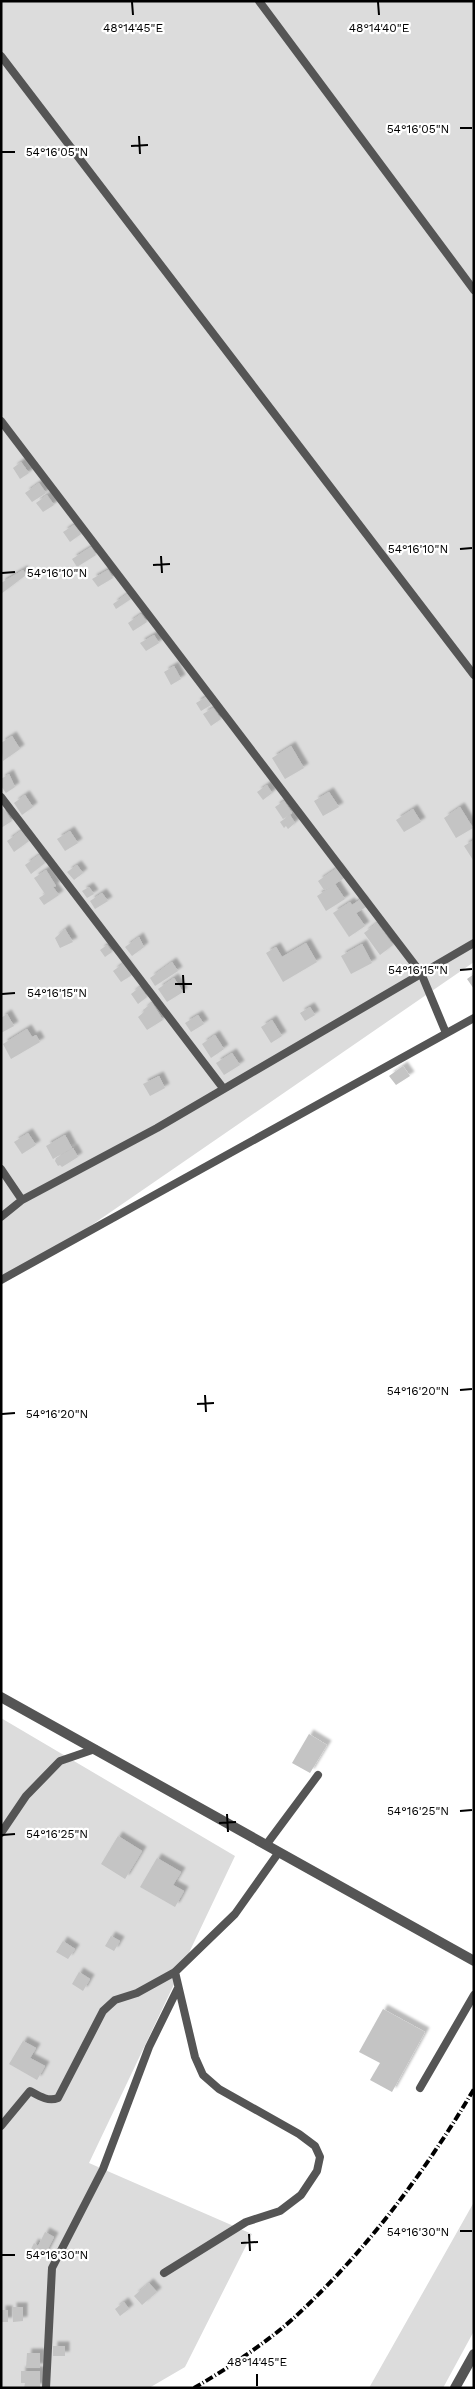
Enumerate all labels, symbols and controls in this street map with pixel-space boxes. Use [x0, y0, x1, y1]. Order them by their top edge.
text: 48°14'45"E [103, 21, 163, 35]
text: 48°14'40"E [349, 21, 410, 35]
text: 54°16'05"N [387, 122, 449, 136]
text: 54°16'05"N [26, 145, 88, 159]
text: 54°16'10"N [388, 542, 448, 556]
text: 54°16'10"N [27, 566, 87, 580]
text: 54°16'15"N [388, 963, 448, 977]
text: 54°16'15"N [27, 986, 87, 1000]
text: 54°16'20"N [387, 1384, 449, 1398]
text: 54°16'20"N [26, 1407, 88, 1421]
text: 54°16'25"N [387, 1804, 449, 1818]
text: 54°16'25"N [26, 1827, 88, 1841]
text: 54°16'30"N [387, 2225, 449, 2239]
text: 54°16'30"N [26, 2248, 88, 2262]
text: 48°14'45"E [227, 2355, 287, 2369]

